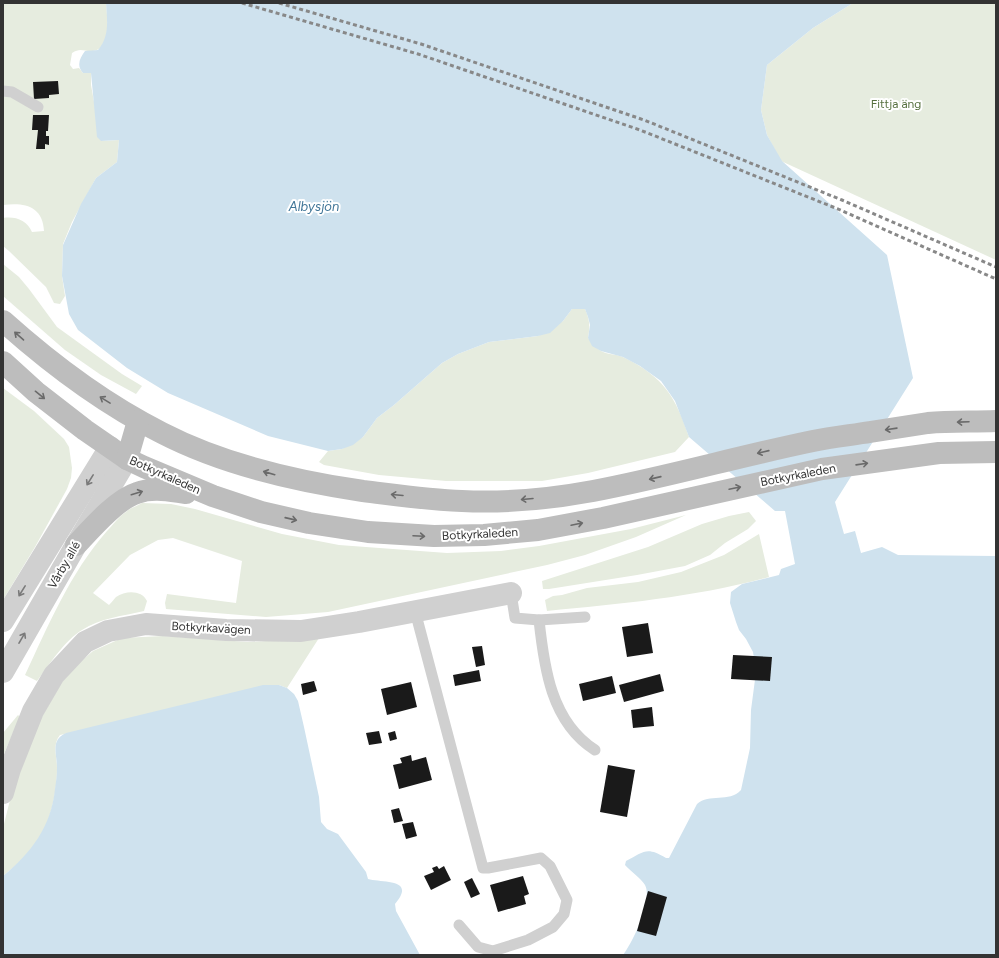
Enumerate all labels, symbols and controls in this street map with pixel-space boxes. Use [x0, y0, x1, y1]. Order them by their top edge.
park label: Fittja äng [871, 97, 921, 111]
water label: Albysjön [288, 199, 339, 214]
one-way arrow [14, 331, 25, 340]
one-way arrow [35, 390, 46, 399]
one-way arrow [100, 395, 111, 404]
one-way arrow [957, 418, 970, 426]
one-way arrow [885, 425, 898, 433]
one-way arrow [757, 449, 770, 457]
street label: Botkyrkaleden [127, 453, 203, 497]
one-way arrow [855, 460, 868, 468]
street label: Botkyrkaleden [759, 461, 837, 489]
one-way arrow [263, 469, 276, 476]
one-way arrow [85, 474, 93, 486]
one-way arrow [649, 474, 662, 482]
one-way arrow [728, 484, 741, 492]
one-way arrow [130, 489, 143, 496]
one-way arrow [391, 492, 404, 499]
one-way arrow [521, 496, 534, 503]
one-way arrow [284, 515, 297, 523]
one-way arrow [570, 519, 583, 527]
street label: Botkyrkaleden [442, 525, 519, 543]
one-way arrow [412, 532, 425, 539]
street label: Vårby allé [45, 539, 83, 591]
one-way arrow [17, 585, 25, 597]
street label: Botkyrkavägen [171, 619, 251, 637]
one-way arrow [19, 632, 27, 644]

